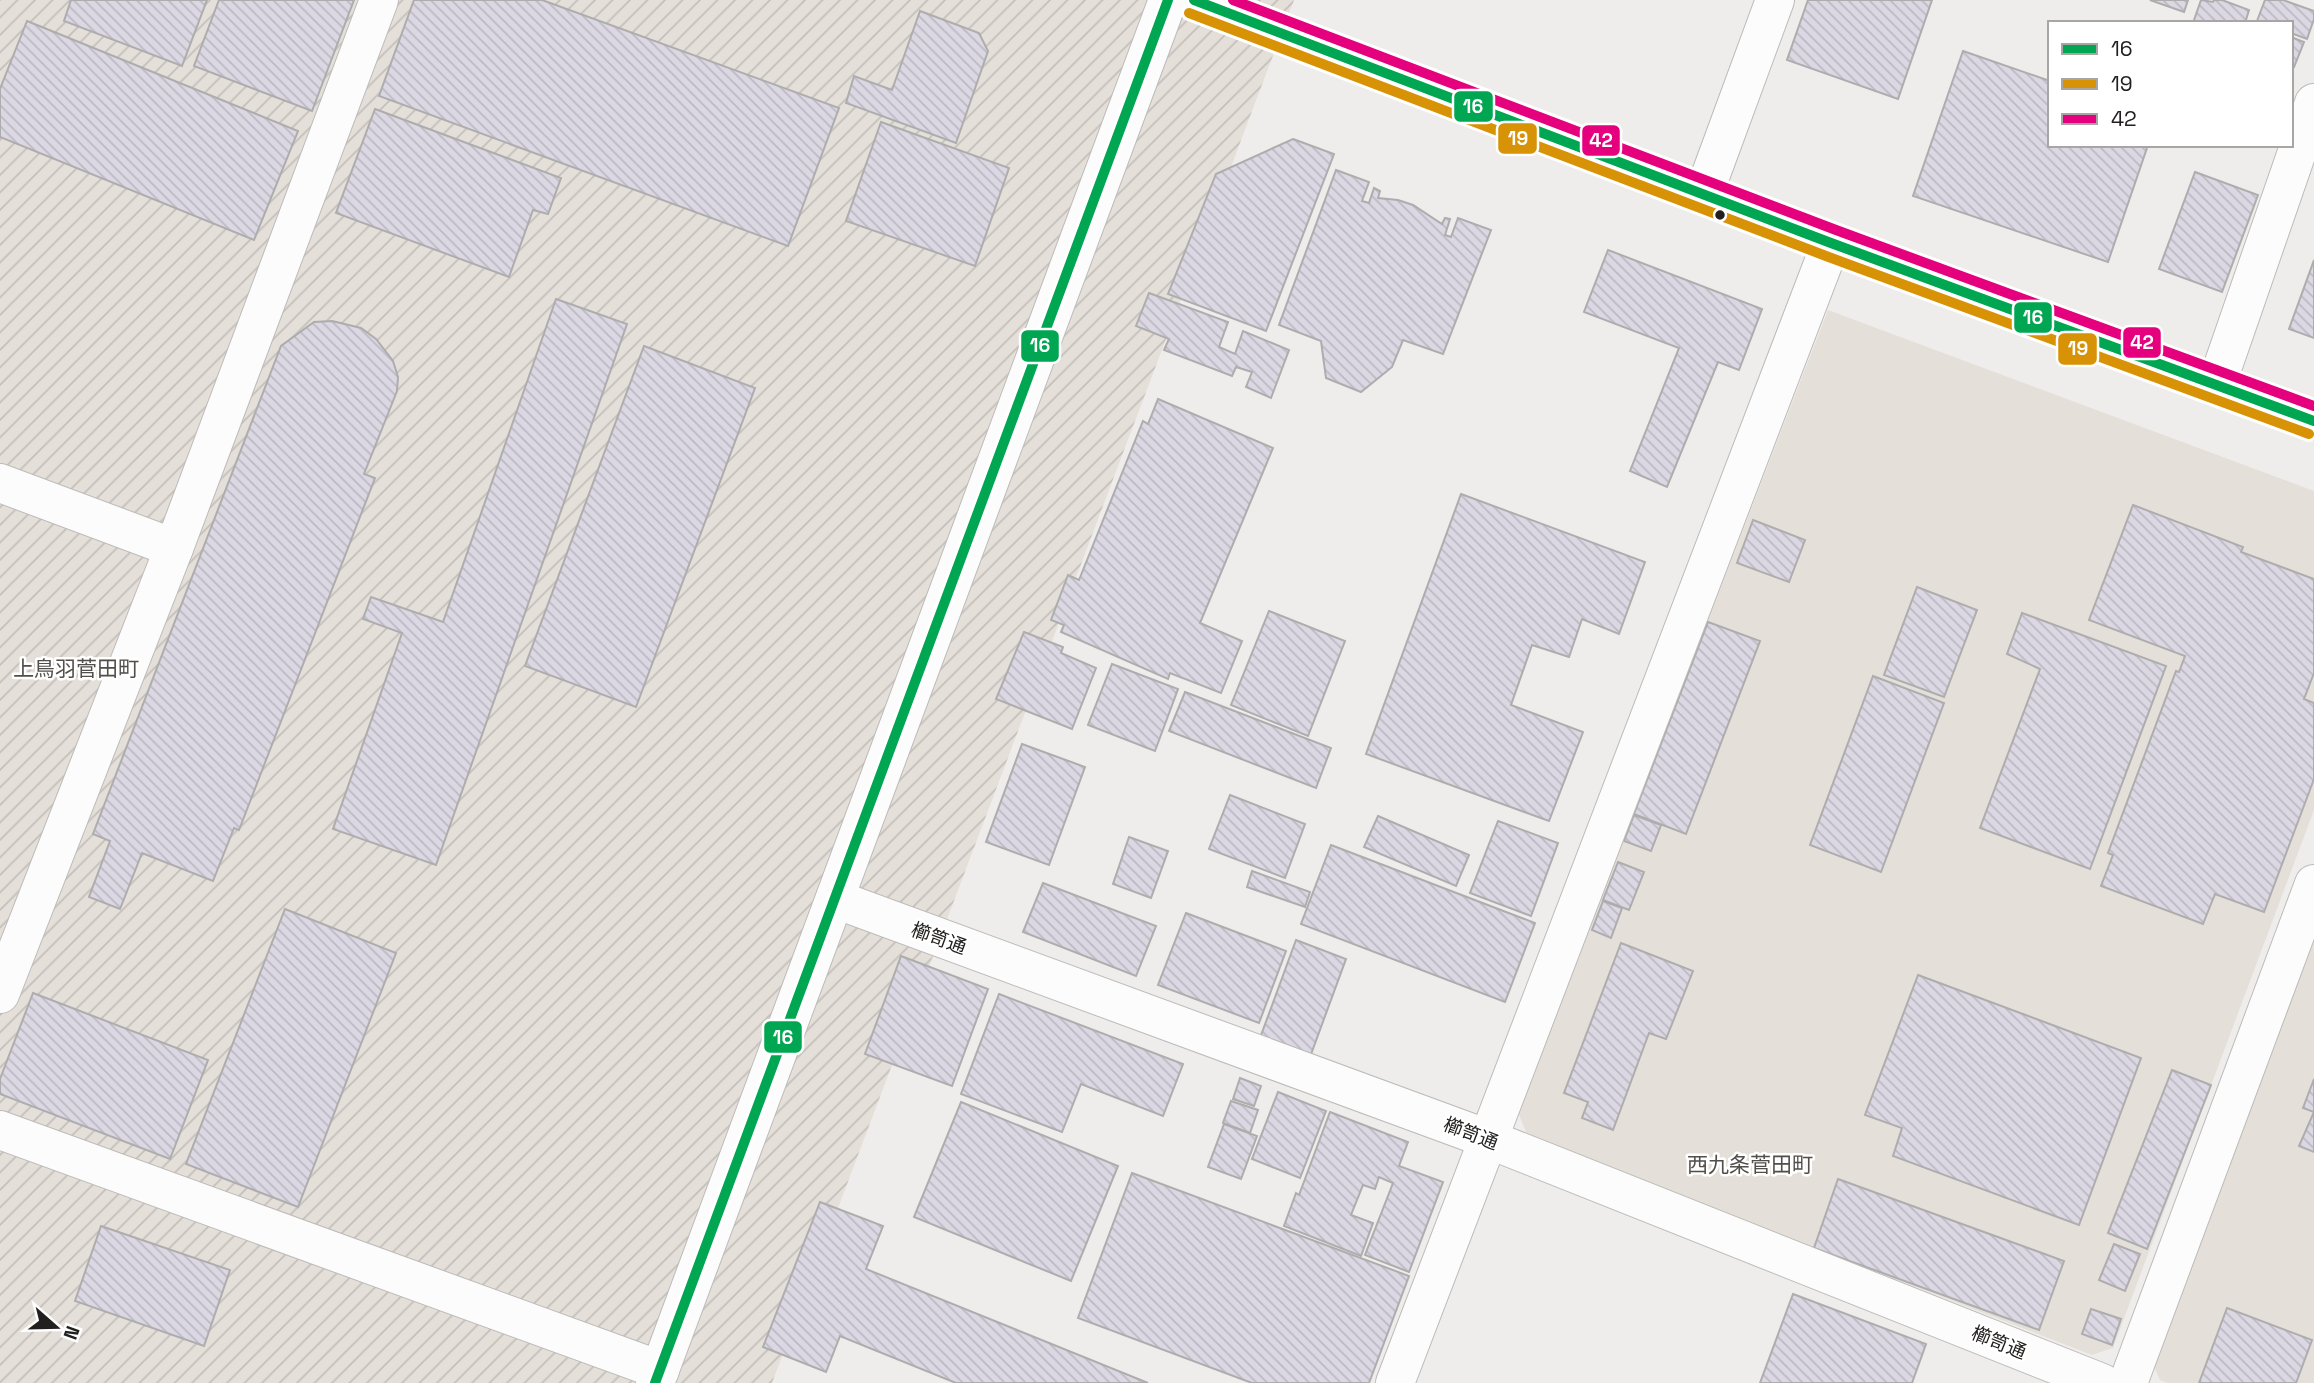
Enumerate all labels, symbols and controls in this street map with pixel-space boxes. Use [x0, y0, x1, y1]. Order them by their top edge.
legend [2048, 21, 2293, 147]
text: 16 [2111, 35, 2133, 62]
text: 19 [2111, 70, 2133, 97]
line badge: 16 [1453, 90, 1494, 123]
text: 16 [1463, 94, 1483, 119]
text: 42 [2111, 105, 2137, 132]
line badge: 19 [1497, 122, 1538, 155]
line badge: 42 [1581, 124, 1621, 157]
text: 19 [1508, 126, 1528, 151]
text: 42 [1589, 128, 1613, 153]
unlabelled marker [1713, 208, 1727, 222]
line badge: 16 [2013, 301, 2053, 334]
text: 16 [2023, 305, 2043, 330]
line badge: 42 [2122, 326, 2162, 359]
line badge: 16 [1020, 329, 1060, 363]
text: 42 [2130, 330, 2154, 355]
line badge: 19 [2057, 332, 2098, 366]
text: 16 [1030, 333, 1050, 358]
text: 19 [2068, 336, 2088, 361]
district label: 上鳥羽菅田町 [13, 655, 139, 682]
street label: 櫛笥通 [908, 917, 970, 960]
line badge: 16 [763, 1020, 803, 1054]
text: 16 [773, 1025, 793, 1050]
street label: 櫛笥通 [1440, 1112, 1502, 1155]
district label: 西九条菅田町 [1687, 1151, 1813, 1178]
north arrow [21, 1292, 91, 1362]
street label: 櫛笥通 [1968, 1320, 2030, 1365]
text: N [58, 1322, 85, 1343]

